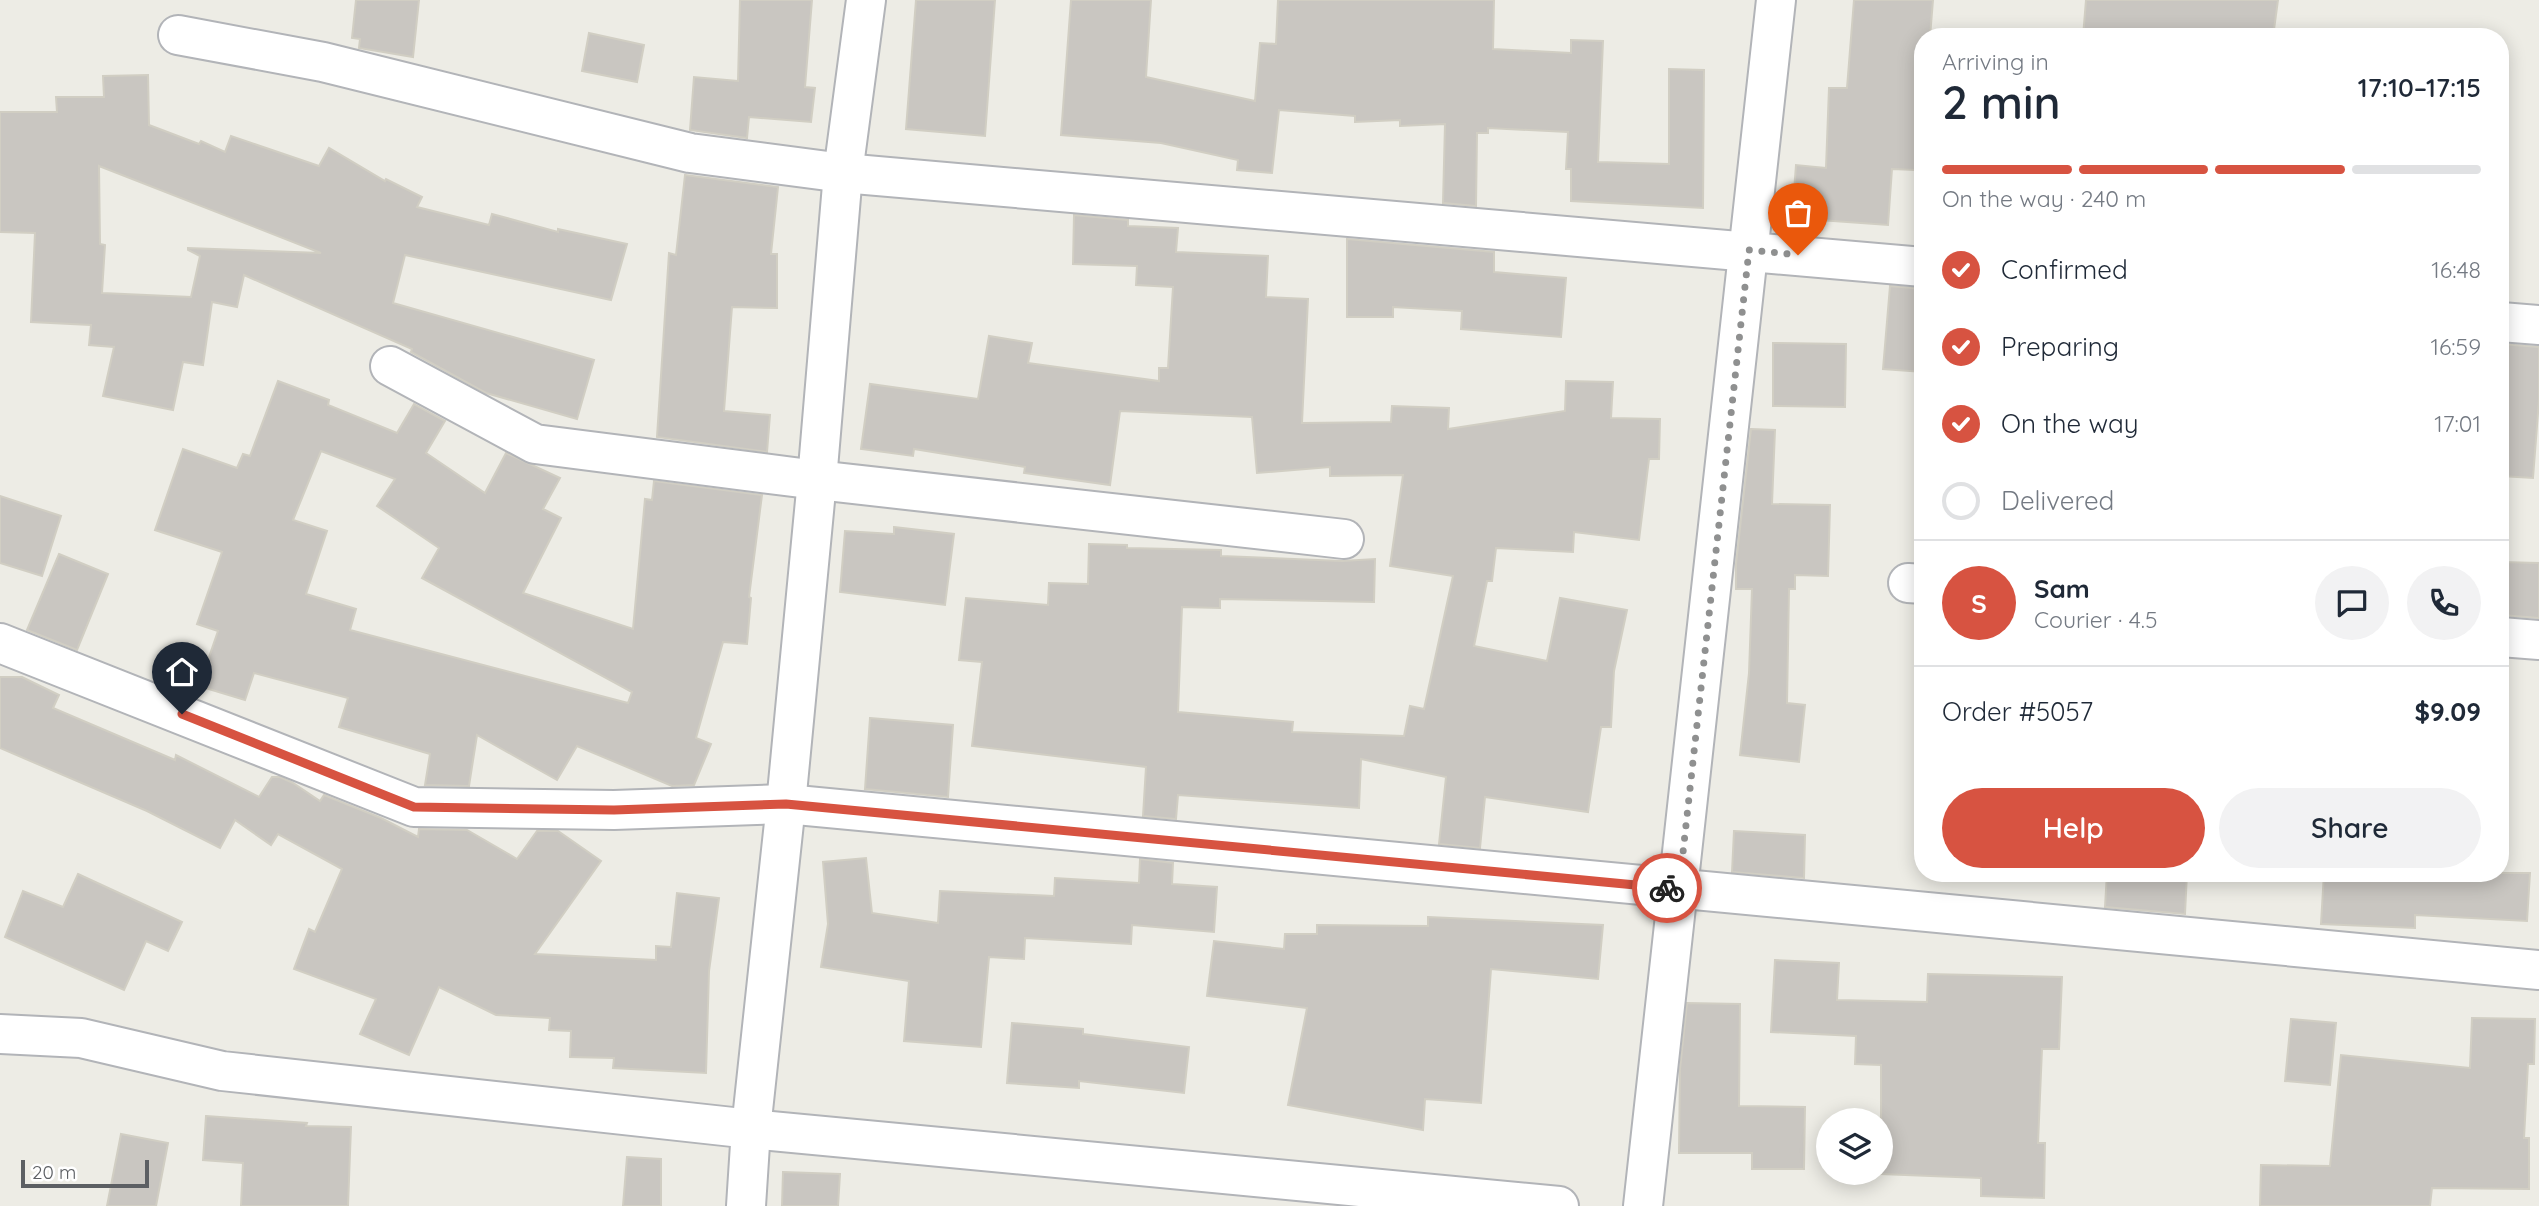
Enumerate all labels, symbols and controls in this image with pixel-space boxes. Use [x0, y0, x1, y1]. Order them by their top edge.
text: Arriving in [1942, 47, 2049, 76]
text: 17:10–17:15 [2358, 71, 2481, 104]
text: 2 min [1942, 73, 2061, 131]
pin [1768, 183, 1828, 255]
text: On the way · 240 m [1942, 184, 2146, 213]
icon: bag [1779, 194, 1817, 232]
icon: check [1942, 251, 1980, 289]
text: Confirmed [2001, 253, 2128, 286]
text: 16:48 [2431, 255, 2481, 284]
icon: check [1942, 328, 1980, 366]
text: Preparing [2001, 330, 2119, 363]
text: 16:59 [2430, 332, 2481, 361]
icon: check [1942, 405, 1980, 443]
text: On the way [2001, 407, 2139, 440]
text: 17:01 [2434, 409, 2481, 438]
text: Delivered [2001, 484, 2114, 517]
button: chat [2315, 566, 2389, 640]
button: phone [2407, 566, 2481, 640]
text: Sam [2034, 572, 2090, 605]
text: S [1971, 587, 1987, 620]
text: Courier · 4.5 [2034, 605, 2158, 634]
pin [152, 642, 212, 714]
icon: home [163, 653, 201, 691]
text: Order #5057 [1942, 695, 2093, 728]
text: $9.09 [2415, 695, 2481, 728]
button: Help [1942, 788, 2205, 868]
button: Share [2219, 788, 2481, 868]
courier [1632, 853, 1702, 923]
icon: bike [1648, 869, 1686, 907]
map controls [1816, 1108, 1893, 1185]
button: layers [1816, 1108, 1893, 1185]
scale bar [21, 1157, 149, 1189]
text: 20 m [32, 1160, 76, 1184]

